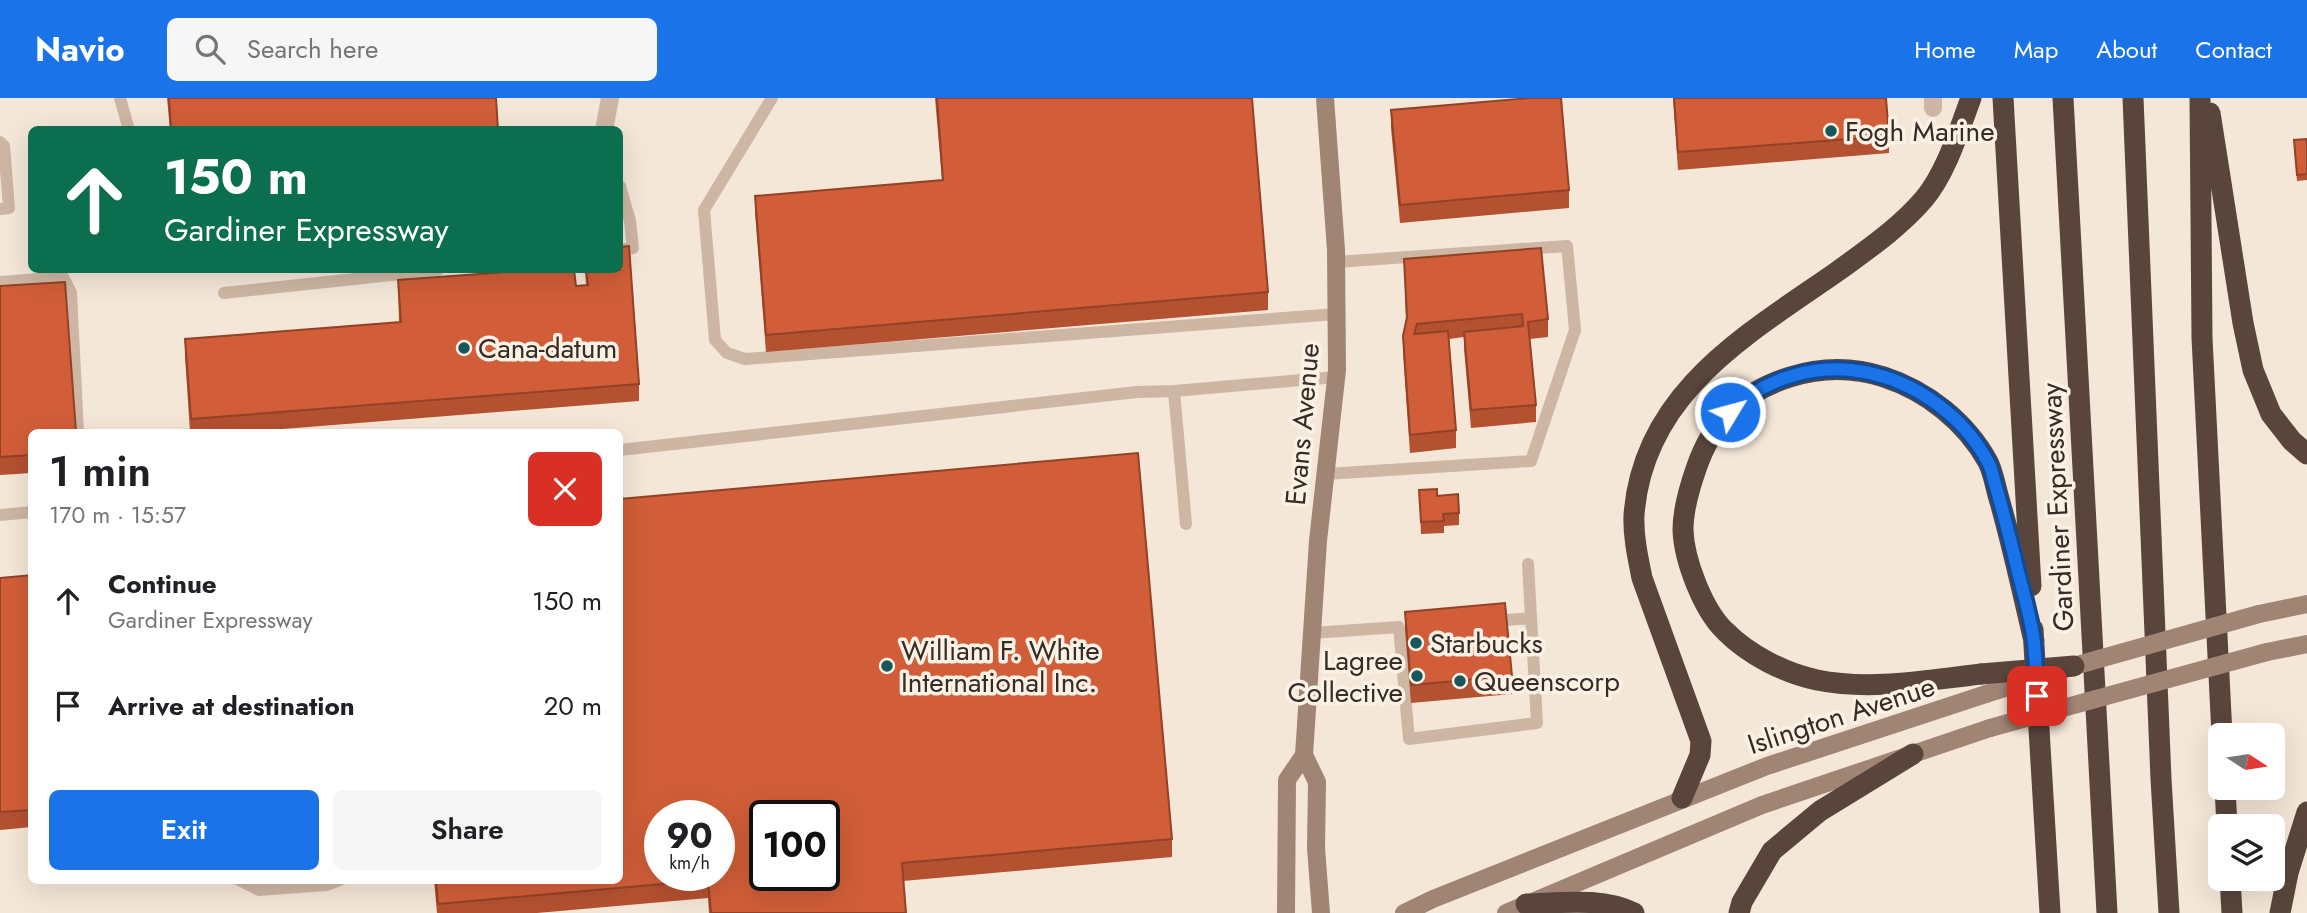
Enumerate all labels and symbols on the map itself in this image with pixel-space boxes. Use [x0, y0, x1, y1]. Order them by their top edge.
place label: Fogh Marine [1845, 111, 1995, 152]
marker: Fogh Marine [1823, 123, 1839, 139]
place label: Cana-datum [478, 328, 617, 369]
marker: Cana-datum [456, 340, 472, 356]
street label: Evans Avenue [1275, 341, 1330, 507]
position arrow [1693, 375, 1767, 449]
street label: Gardiner Expressway [2030, 381, 2084, 632]
place label: Starbucks [1430, 623, 1543, 664]
place label: William F. White International Inc. [901, 630, 1100, 703]
marker: Starbucks [1408, 635, 1424, 651]
place label: Lagree Collective [1288, 640, 1403, 713]
marker: William F. White International Inc. [879, 658, 895, 674]
place label: Queenscorp [1474, 661, 1620, 702]
street label: Islington Avenue [1742, 666, 1940, 765]
pin [2007, 666, 2067, 726]
marker: Lagree Collective [1409, 668, 1425, 684]
marker: Queenscorp [1452, 673, 1468, 689]
north arrow [2208, 723, 2286, 800]
speed limit sign: 100 [749, 800, 840, 891]

